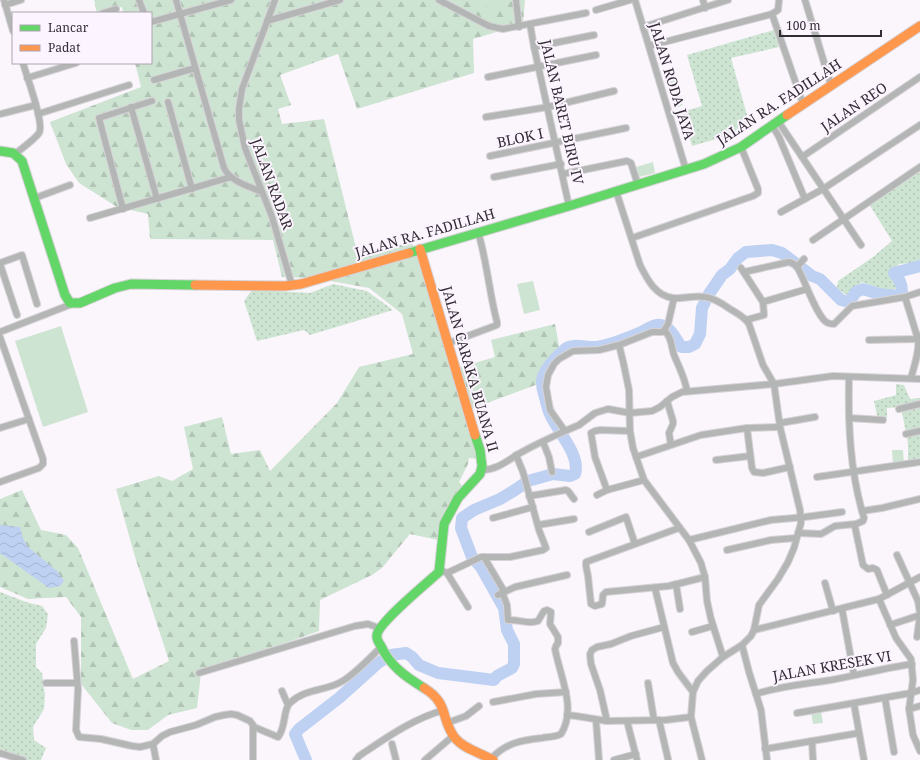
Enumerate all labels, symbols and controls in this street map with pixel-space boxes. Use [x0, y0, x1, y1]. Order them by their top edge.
legend [12, 12, 152, 64]
scale bar [780, 12, 881, 38]
text: 100 m [786, 17, 821, 34]
text: Lancar [48, 19, 89, 36]
street label: JALAN RODA JAYA [645, 19, 699, 142]
street label: JALAN BARET BIRU IV [536, 37, 589, 187]
text: Padat [48, 39, 80, 56]
street label: JALAN RA. FADILLAH [712, 54, 845, 150]
street label: JALAN REO [816, 77, 891, 136]
street label: BLOK I [495, 123, 545, 152]
street label: JALAN RADAR [247, 135, 298, 233]
street label: JALAN RA. FADILLAH [352, 203, 497, 262]
street label: JALAN CARAKA BUANA II [437, 283, 503, 454]
street label: JALAN KRESEK VI [770, 646, 893, 685]

